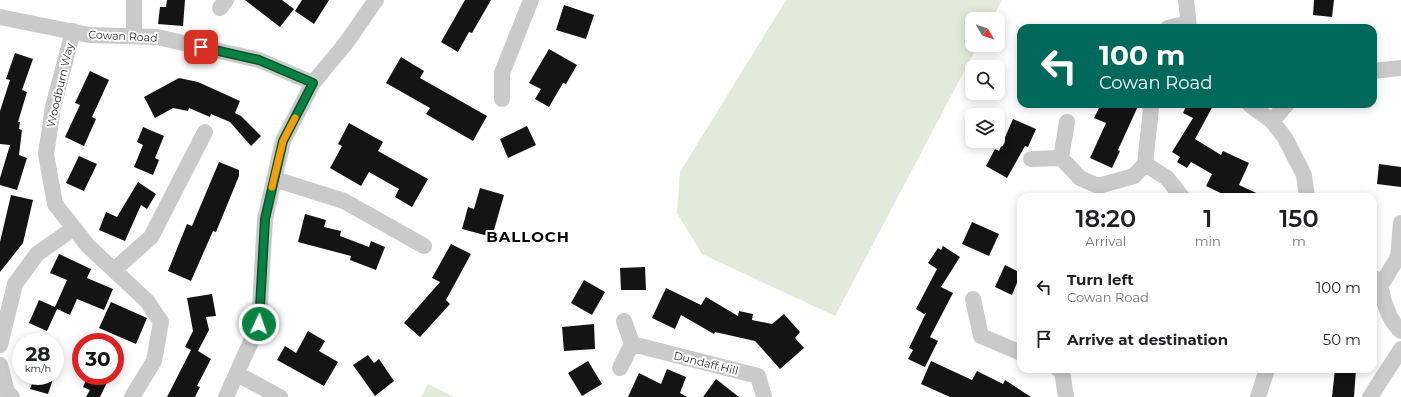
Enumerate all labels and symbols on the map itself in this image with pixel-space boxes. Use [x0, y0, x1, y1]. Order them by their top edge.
north arrow [965, 12, 1005, 52]
street label: Cowan Road [88, 27, 158, 45]
pin [184, 30, 218, 64]
street label: Woodburn Way [43, 41, 77, 129]
district label: BALLOCH [486, 227, 570, 246]
position arrow [238, 303, 280, 345]
speed limit sign: 30 [72, 333, 124, 385]
street label: Dundaff Hill [672, 348, 740, 378]

